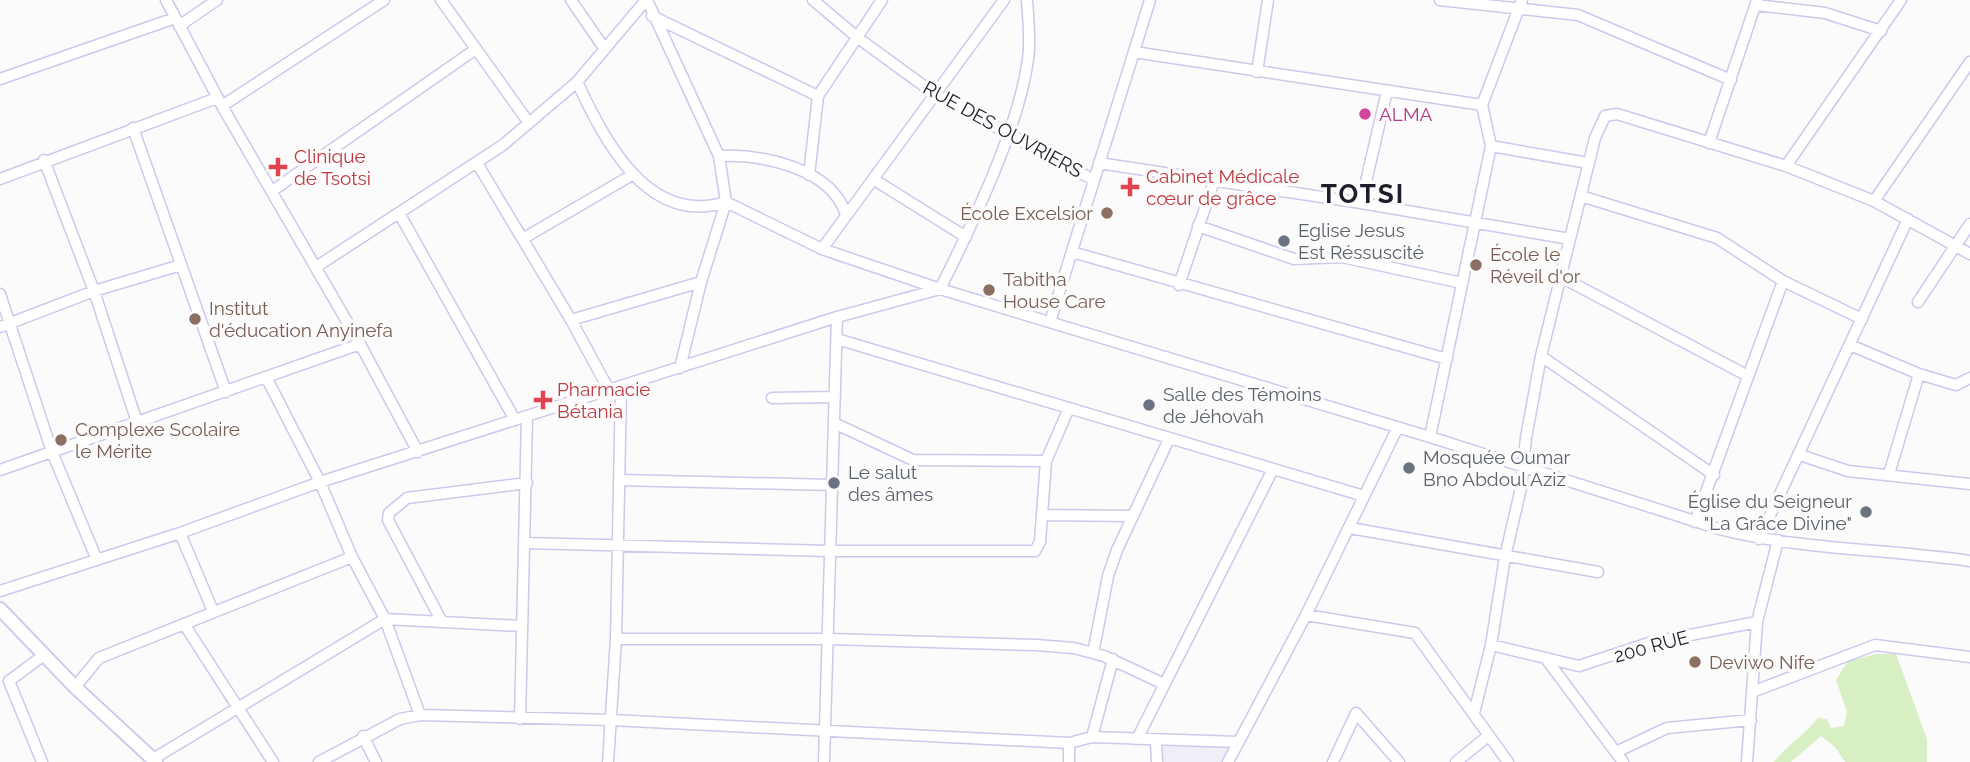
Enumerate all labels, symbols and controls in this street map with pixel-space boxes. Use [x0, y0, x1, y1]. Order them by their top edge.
street label: RUE DES OUVRIERS [919, 76, 1087, 182]
place label: ALMA [1379, 103, 1433, 125]
marker: ALMA [1357, 106, 1373, 122]
place label: Clinique de Tsotsi [294, 145, 371, 189]
marker: Clinique de Tsotsi [268, 157, 288, 177]
place label: Cabinet Médicale cœur de grâce [1146, 165, 1299, 209]
marker: Cabinet Médicale cœur de grâce [1120, 177, 1140, 197]
district label: TOTSI [1321, 179, 1405, 209]
place label: École Excelsior [960, 202, 1093, 224]
marker: École Excelsior [1099, 205, 1115, 221]
place label: Eglise Jesus Est Réssuscité [1298, 219, 1424, 263]
marker: Eglise Jesus Est Réssuscité [1276, 233, 1292, 249]
place label: École le Réveil d'or [1490, 243, 1581, 287]
marker: École le Réveil d'or [1468, 257, 1484, 273]
place label: Tabitha House Care [1003, 268, 1106, 312]
marker: Tabitha House Care [981, 282, 997, 298]
place label: Institut d'éducation Anyinefa [209, 297, 393, 341]
marker: Institut d'éducation Anyinefa [187, 311, 203, 327]
place label: Pharmacie Bétania [557, 378, 650, 422]
place label: Salle des Témoins de Jéhovah [1163, 383, 1321, 427]
marker: Pharmacie Bétania [535, 392, 551, 408]
marker: Salle des Témoins de Jéhovah [1141, 397, 1157, 413]
place label: Complexe Scolaire le Mérite [75, 418, 240, 462]
marker: Complexe Scolaire le Mérite [53, 432, 69, 448]
place label: Mosquée Oumar Bno Abdoul Aziz [1423, 446, 1571, 490]
marker: Mosquée Oumar Bno Abdoul Aziz [1401, 460, 1417, 476]
place label: Le salut des âmes [848, 461, 933, 505]
marker: Le salut des âmes [826, 475, 842, 491]
place label: Église du Seigneur "La Grâce Divine" [1688, 490, 1852, 534]
marker: Église du Seigneur "La Grâce Divine" [1858, 504, 1874, 520]
street label: 200 RUE [1611, 625, 1691, 667]
place label: Deviwo Nife [1709, 651, 1815, 673]
marker: Deviwo Nife [1687, 654, 1703, 670]

